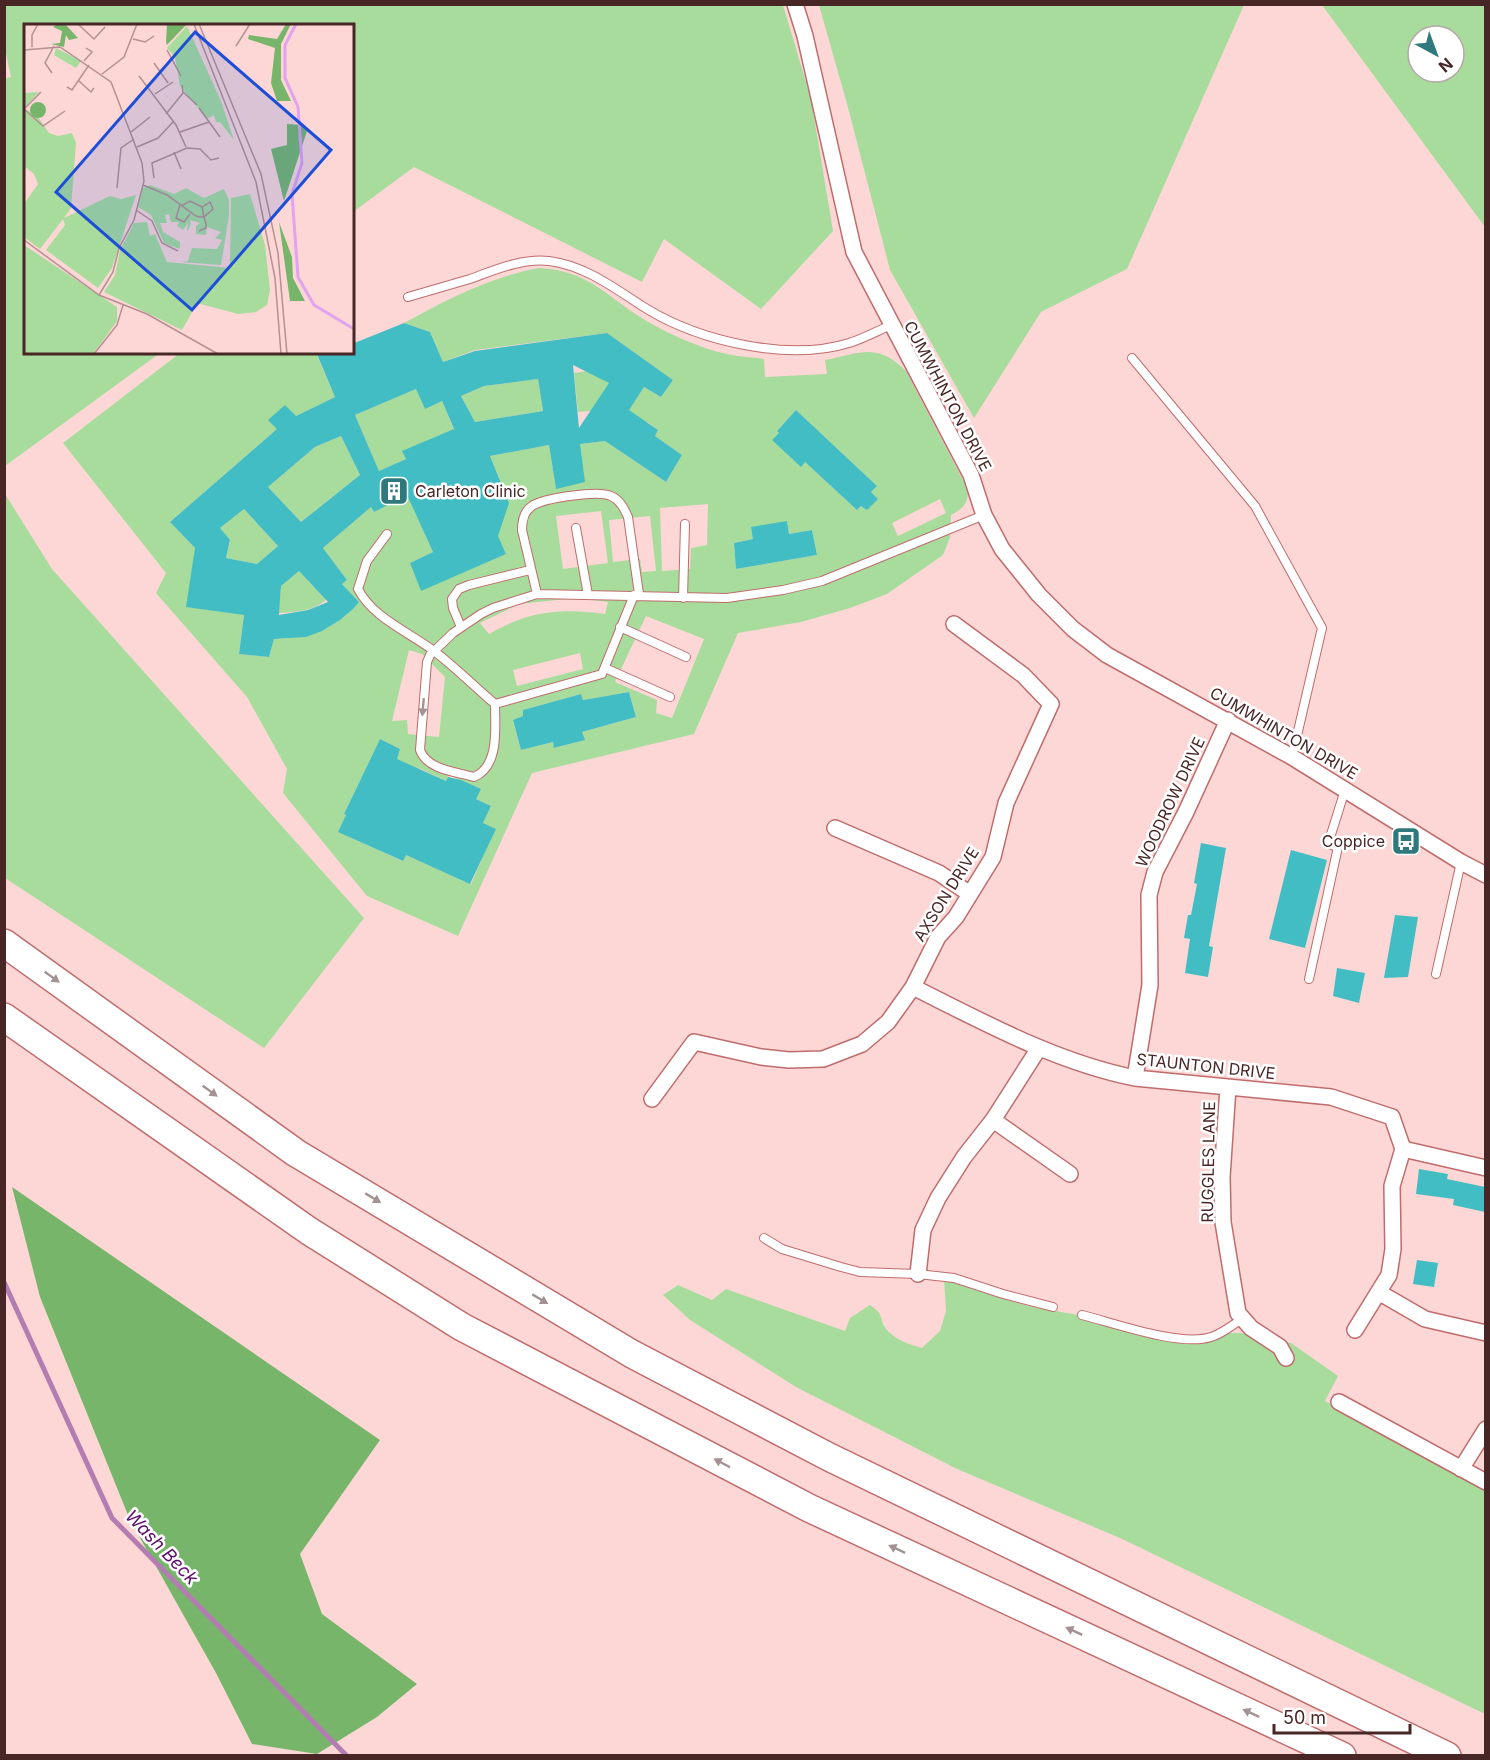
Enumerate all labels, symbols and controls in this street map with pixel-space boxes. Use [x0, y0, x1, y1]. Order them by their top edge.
inset map [24, 24, 354, 354]
north arrow [1406, 24, 1466, 84]
text: N [1435, 54, 1457, 77]
street label: CUMWHINTON DRIVE [900, 317, 996, 475]
building icon: Carleton Clinic [378, 475, 410, 507]
place label: Carleton Clinic [415, 481, 526, 501]
street label: CUMWHINTON DRIVE [1206, 682, 1362, 784]
one-way arrow [419, 697, 428, 716]
street label: WOODROW DRIVE [1131, 734, 1209, 870]
bus stop icon: Coppice [1390, 825, 1422, 857]
place label: Coppice [1322, 831, 1385, 851]
street label: AXSON DRIVE [909, 843, 983, 945]
one-way arrow [43, 971, 59, 983]
street label: STAUNTON DRIVE [1136, 1049, 1276, 1083]
one-way arrow [202, 1085, 218, 1097]
street label: RUGGLES LANE [1197, 1101, 1219, 1223]
one-way arrow [365, 1193, 381, 1204]
one-way arrow [532, 1293, 548, 1304]
one-way arrow [714, 1458, 731, 1468]
water label: Wash Beck [121, 1505, 203, 1589]
one-way arrow [888, 1544, 906, 1554]
one-way arrow [1065, 1627, 1082, 1636]
scale bar [1274, 1697, 1410, 1735]
text: 50 m [1283, 1707, 1326, 1728]
one-way arrow [1242, 1709, 1259, 1718]

